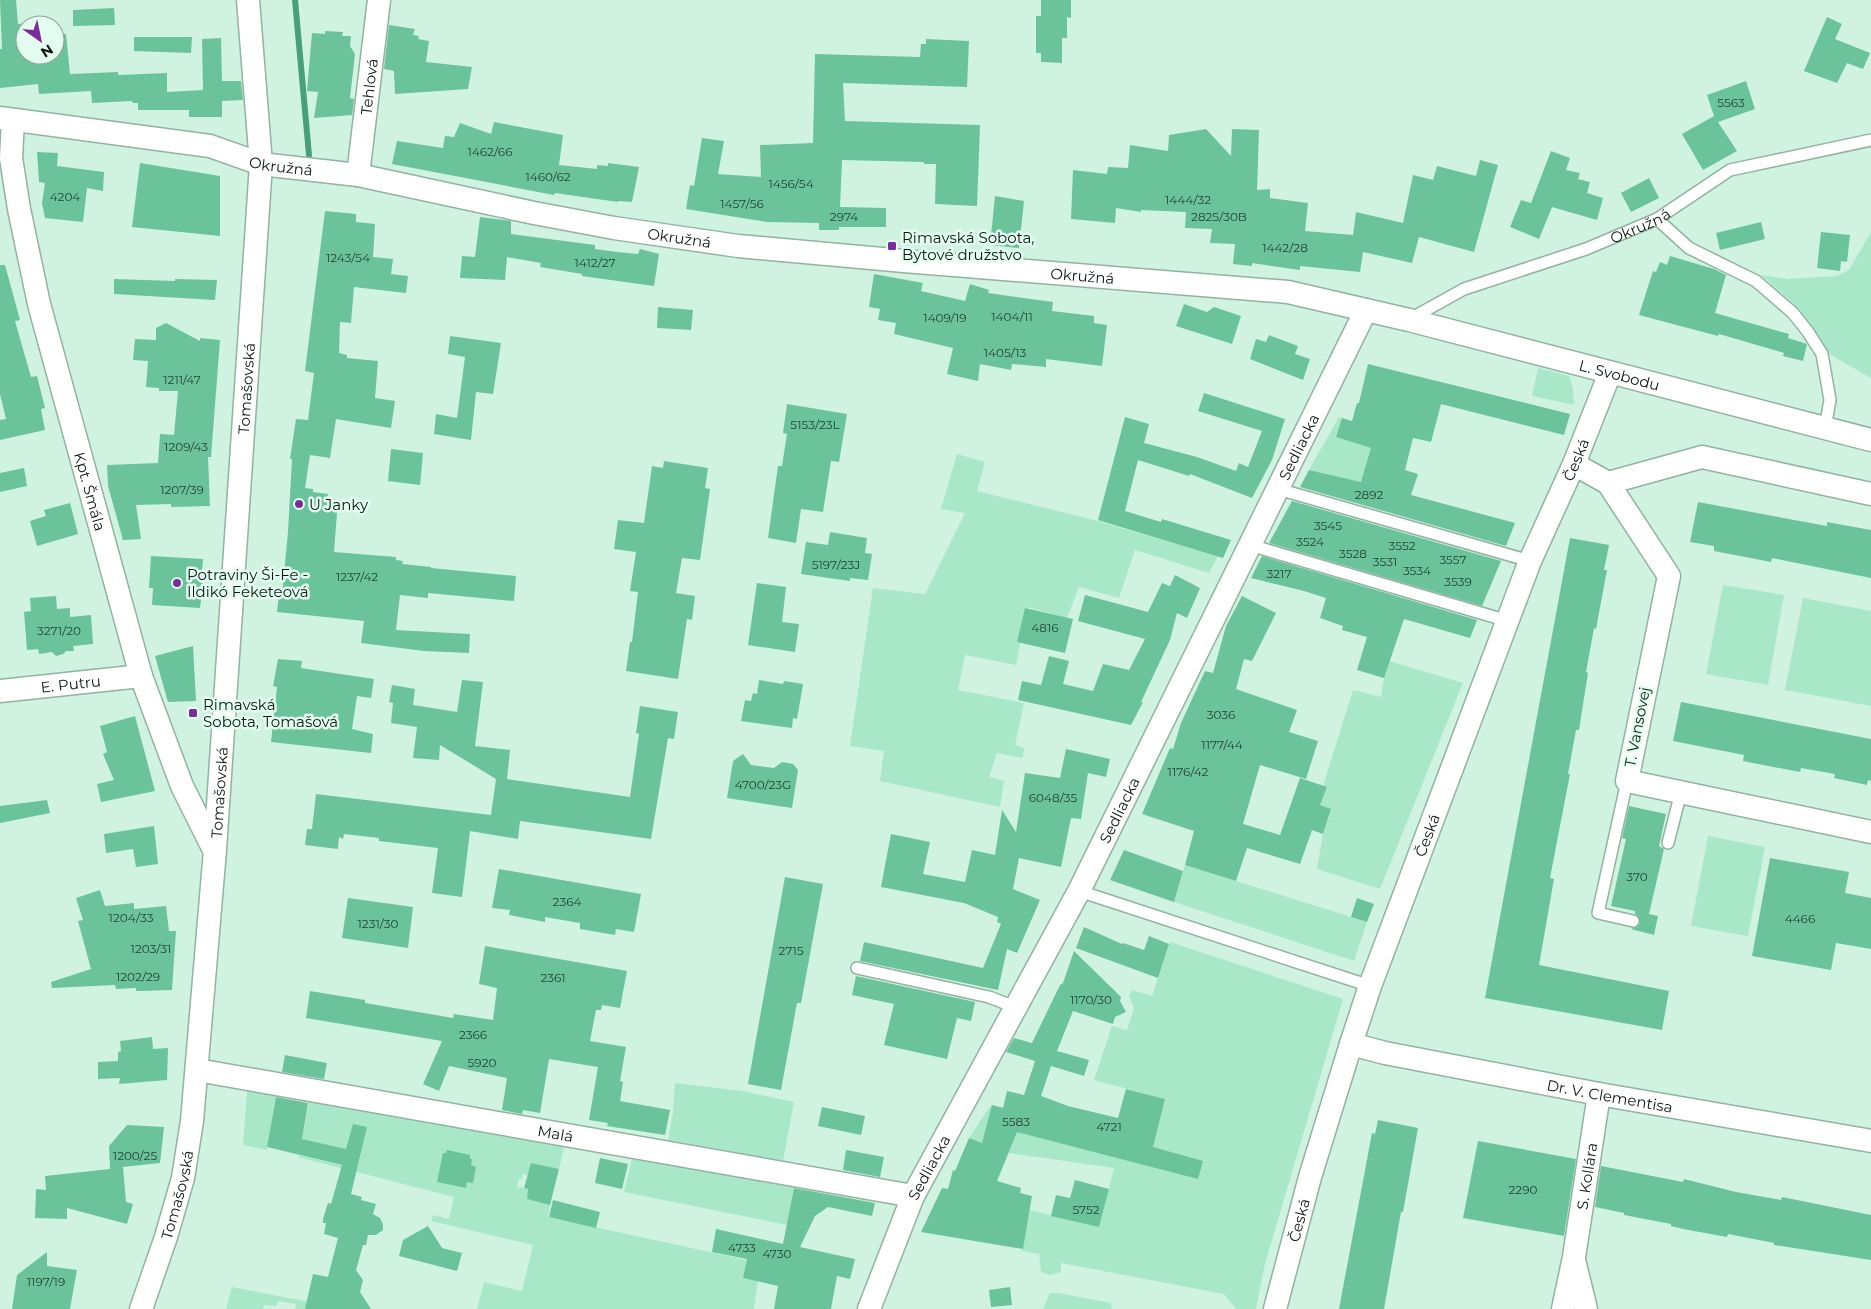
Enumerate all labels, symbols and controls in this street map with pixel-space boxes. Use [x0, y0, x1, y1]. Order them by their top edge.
north arrow [15, 15, 65, 65]
text: N [37, 40, 57, 62]
street label: Tehlová [356, 57, 381, 116]
house number: 5563 [1717, 95, 1745, 110]
house number: 1462/66 [468, 144, 512, 159]
street label: Okružná [246, 151, 314, 179]
house number: 1460/62 [525, 169, 571, 184]
house number: 1456/54 [768, 176, 814, 191]
house number: 4204 [50, 189, 80, 204]
house number: 1444/32 [1165, 192, 1211, 207]
house number: 1457/56 [720, 196, 764, 211]
street label: Okružná [1607, 203, 1674, 247]
house number: 2974 [830, 209, 858, 224]
house number: 2825/30B [1191, 209, 1247, 224]
street label: Okružná [646, 223, 712, 251]
place label: Rimavská Sobota, Bytové družstvo [902, 228, 1034, 264]
marker: Rimavská Sobota, Bytové družstvo [886, 240, 898, 252]
house number: 1442/28 [1262, 240, 1308, 255]
house number: 1243/54 [326, 250, 370, 265]
house number: 1412/27 [574, 255, 616, 270]
street label: Okružná [1050, 263, 1115, 287]
house number: 1404/11 [991, 309, 1033, 324]
house number: 1409/19 [923, 310, 967, 325]
street label: Tomašovská [233, 342, 258, 435]
house number: 1405/13 [984, 345, 1026, 360]
street label: L. Svobodu [1577, 355, 1662, 394]
house number: 1211/47 [163, 372, 201, 387]
street label: Sedliacka [1274, 411, 1323, 483]
house number: 5153/23L [790, 417, 840, 432]
street label: Česká [1558, 436, 1593, 484]
house number: 1209/43 [164, 439, 208, 454]
street label: Kpt. Šmála [70, 450, 110, 533]
house number: 1207/39 [160, 482, 204, 497]
house number: 2892 [1355, 487, 1383, 502]
place label: U Janky [309, 495, 369, 514]
marker: U Janky [293, 498, 305, 510]
house number: 3545 [1314, 518, 1342, 533]
house number: 3524 [1296, 534, 1324, 549]
house number: 3552 [1389, 538, 1416, 553]
house number: 3528 [1339, 546, 1367, 561]
house number: 3557 [1439, 552, 1467, 567]
house number: 3531 [1373, 554, 1397, 569]
house number: 5197/23J [812, 557, 860, 572]
house number: 3534 [1403, 563, 1431, 578]
place label: Potraviny Ši-Fe - Ildikó Feketeová [187, 565, 309, 601]
house number: 3217 [1267, 566, 1291, 581]
house number: 1237/42 [336, 569, 378, 584]
house number: 3539 [1444, 574, 1472, 589]
marker: Potraviny Ši-Fe - Ildikó Feketeová [171, 577, 183, 589]
house number: 4816 [1031, 620, 1059, 635]
house number: 3271/20 [37, 623, 81, 638]
street label: E. Putru [40, 671, 102, 696]
street label: T. Vansovej [1620, 685, 1654, 769]
place label: Rimavská Sobota, Tomašová [203, 695, 338, 731]
marker: Rimavská Sobota, Tomašová [187, 707, 199, 719]
house number: 3036 [1207, 707, 1235, 722]
house number: 1177/44 [1201, 737, 1243, 752]
street label: Tomašovská [206, 746, 231, 839]
house number: 1176/42 [1168, 764, 1209, 779]
street label: Sedliacka [1095, 774, 1143, 846]
house number: 4700/23G [735, 777, 791, 792]
house number: 6048/35 [1029, 790, 1077, 805]
street label: Česká [1410, 811, 1444, 859]
house number: 370 [1626, 869, 1648, 884]
house number: 2364 [553, 894, 581, 909]
house number: 1204/33 [109, 910, 154, 925]
house number: 4466 [1785, 911, 1815, 926]
house number: 1231/30 [358, 916, 399, 931]
house number: 1203/31 [131, 941, 171, 956]
house number: 2715 [778, 943, 804, 958]
house number: 1202/29 [116, 969, 160, 984]
house number: 2361 [540, 970, 566, 985]
house number: 1170/30 [1070, 992, 1112, 1007]
house number: 2366 [459, 1027, 487, 1042]
house number: 5920 [468, 1055, 496, 1070]
street label: Dr. V. Clementisa [1545, 1075, 1674, 1116]
house number: 5583 [1002, 1114, 1030, 1129]
house number: 4721 [1096, 1119, 1122, 1134]
street label: Malá [536, 1121, 575, 1146]
street label: Sedliacka [903, 1131, 954, 1203]
street label: S. Kollára [1572, 1141, 1601, 1211]
house number: 1200/25 [113, 1148, 157, 1163]
street label: Tomašovská [156, 1149, 197, 1242]
house number: 2290 [1509, 1182, 1537, 1197]
street label: Česká [1284, 1196, 1313, 1244]
house number: 5752 [1072, 1202, 1100, 1217]
house number: 4733 [728, 1240, 756, 1255]
house number: 4730 [762, 1246, 792, 1261]
house number: 1197/19 [27, 1274, 65, 1289]

